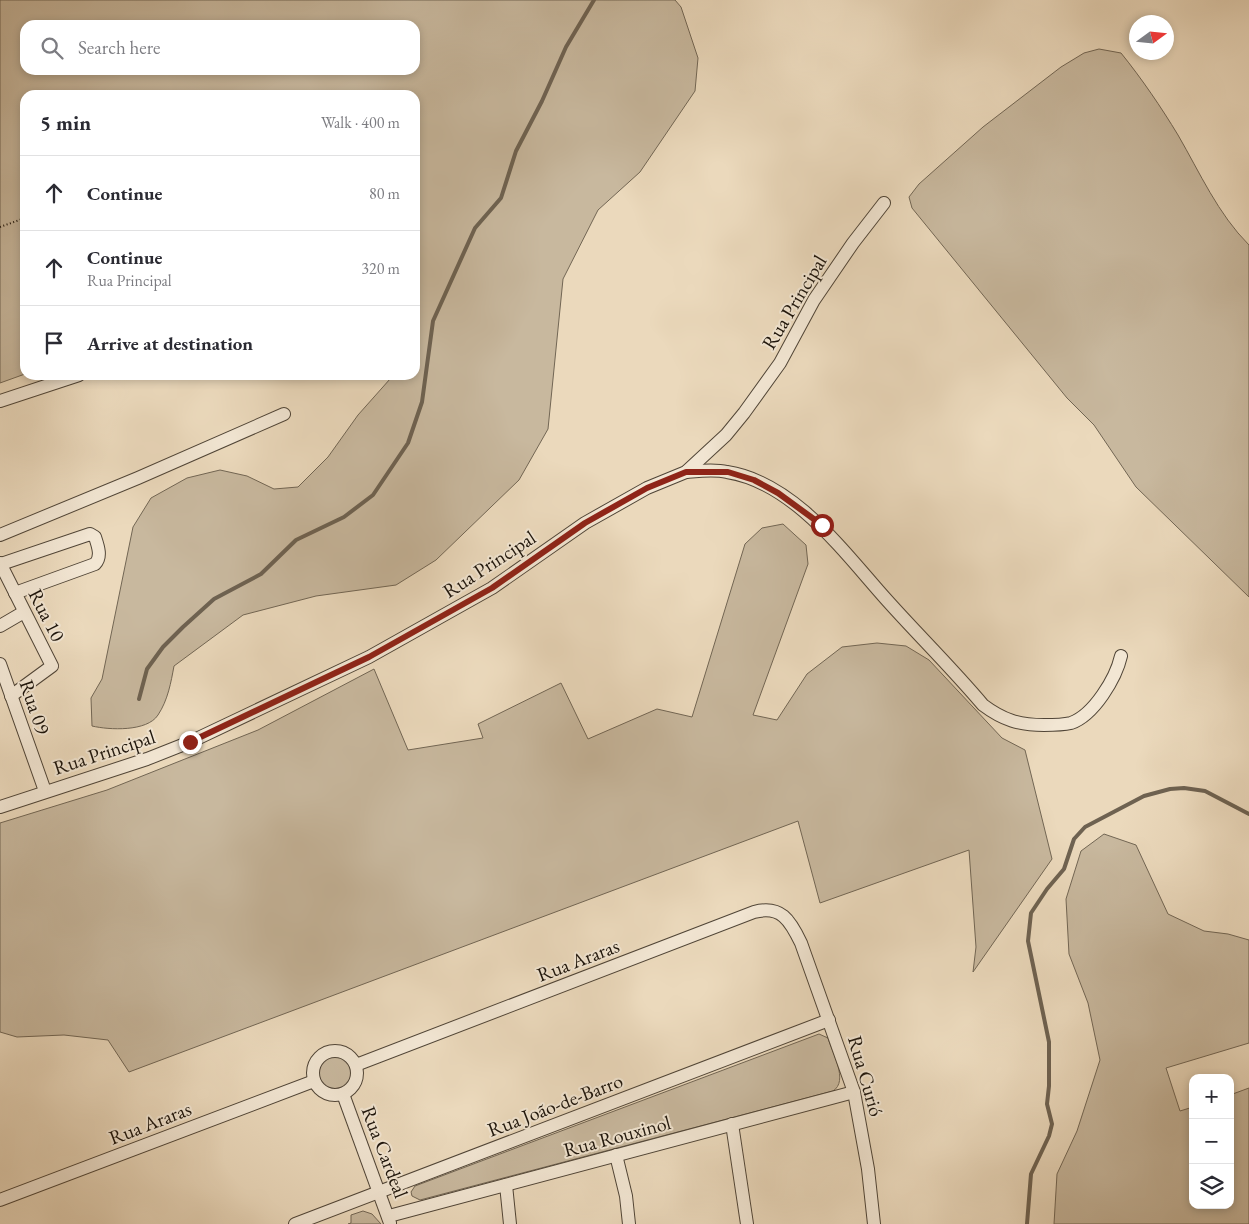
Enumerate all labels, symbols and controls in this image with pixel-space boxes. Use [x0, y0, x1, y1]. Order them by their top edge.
north arrow [1129, 15, 1174, 60]
search box [20, 20, 420, 75]
icon: search [38, 34, 66, 62]
text: Search here [78, 35, 160, 60]
text: 5 min [40, 109, 91, 136]
text: Walk · 400 m [321, 112, 400, 133]
icon: ahead [40, 179, 68, 207]
text: Continue [87, 181, 162, 206]
text: 80 m [369, 183, 400, 204]
text: Continue [87, 245, 162, 270]
street label: Rua Principal [756, 250, 832, 354]
icon: ahead [40, 254, 68, 282]
text: 320 m [361, 258, 400, 279]
text: Rua Principal [87, 270, 172, 291]
icon: arrive [40, 329, 68, 357]
text: Arrive at destination [87, 331, 253, 356]
route start [811, 514, 834, 537]
street label: Rua Principal [438, 524, 541, 604]
street label: Rua 10 [23, 584, 71, 646]
street label: Rua 09 [14, 676, 57, 738]
street label: Rua Principal [50, 723, 158, 781]
route end [179, 731, 202, 754]
street label: Rua Araras [533, 932, 623, 988]
street label: Rua Curió [842, 1033, 890, 1120]
street label: Rua João-de-Barro [484, 1067, 626, 1143]
map controls [1189, 1074, 1234, 1209]
button: + [1189, 1074, 1234, 1119]
street label: Rua Araras [105, 1095, 195, 1151]
street label: Rua Cardeal [356, 1102, 414, 1202]
street label: Rua Rouxinol [561, 1109, 674, 1163]
button: − [1189, 1119, 1234, 1164]
button: layers [1189, 1164, 1234, 1209]

